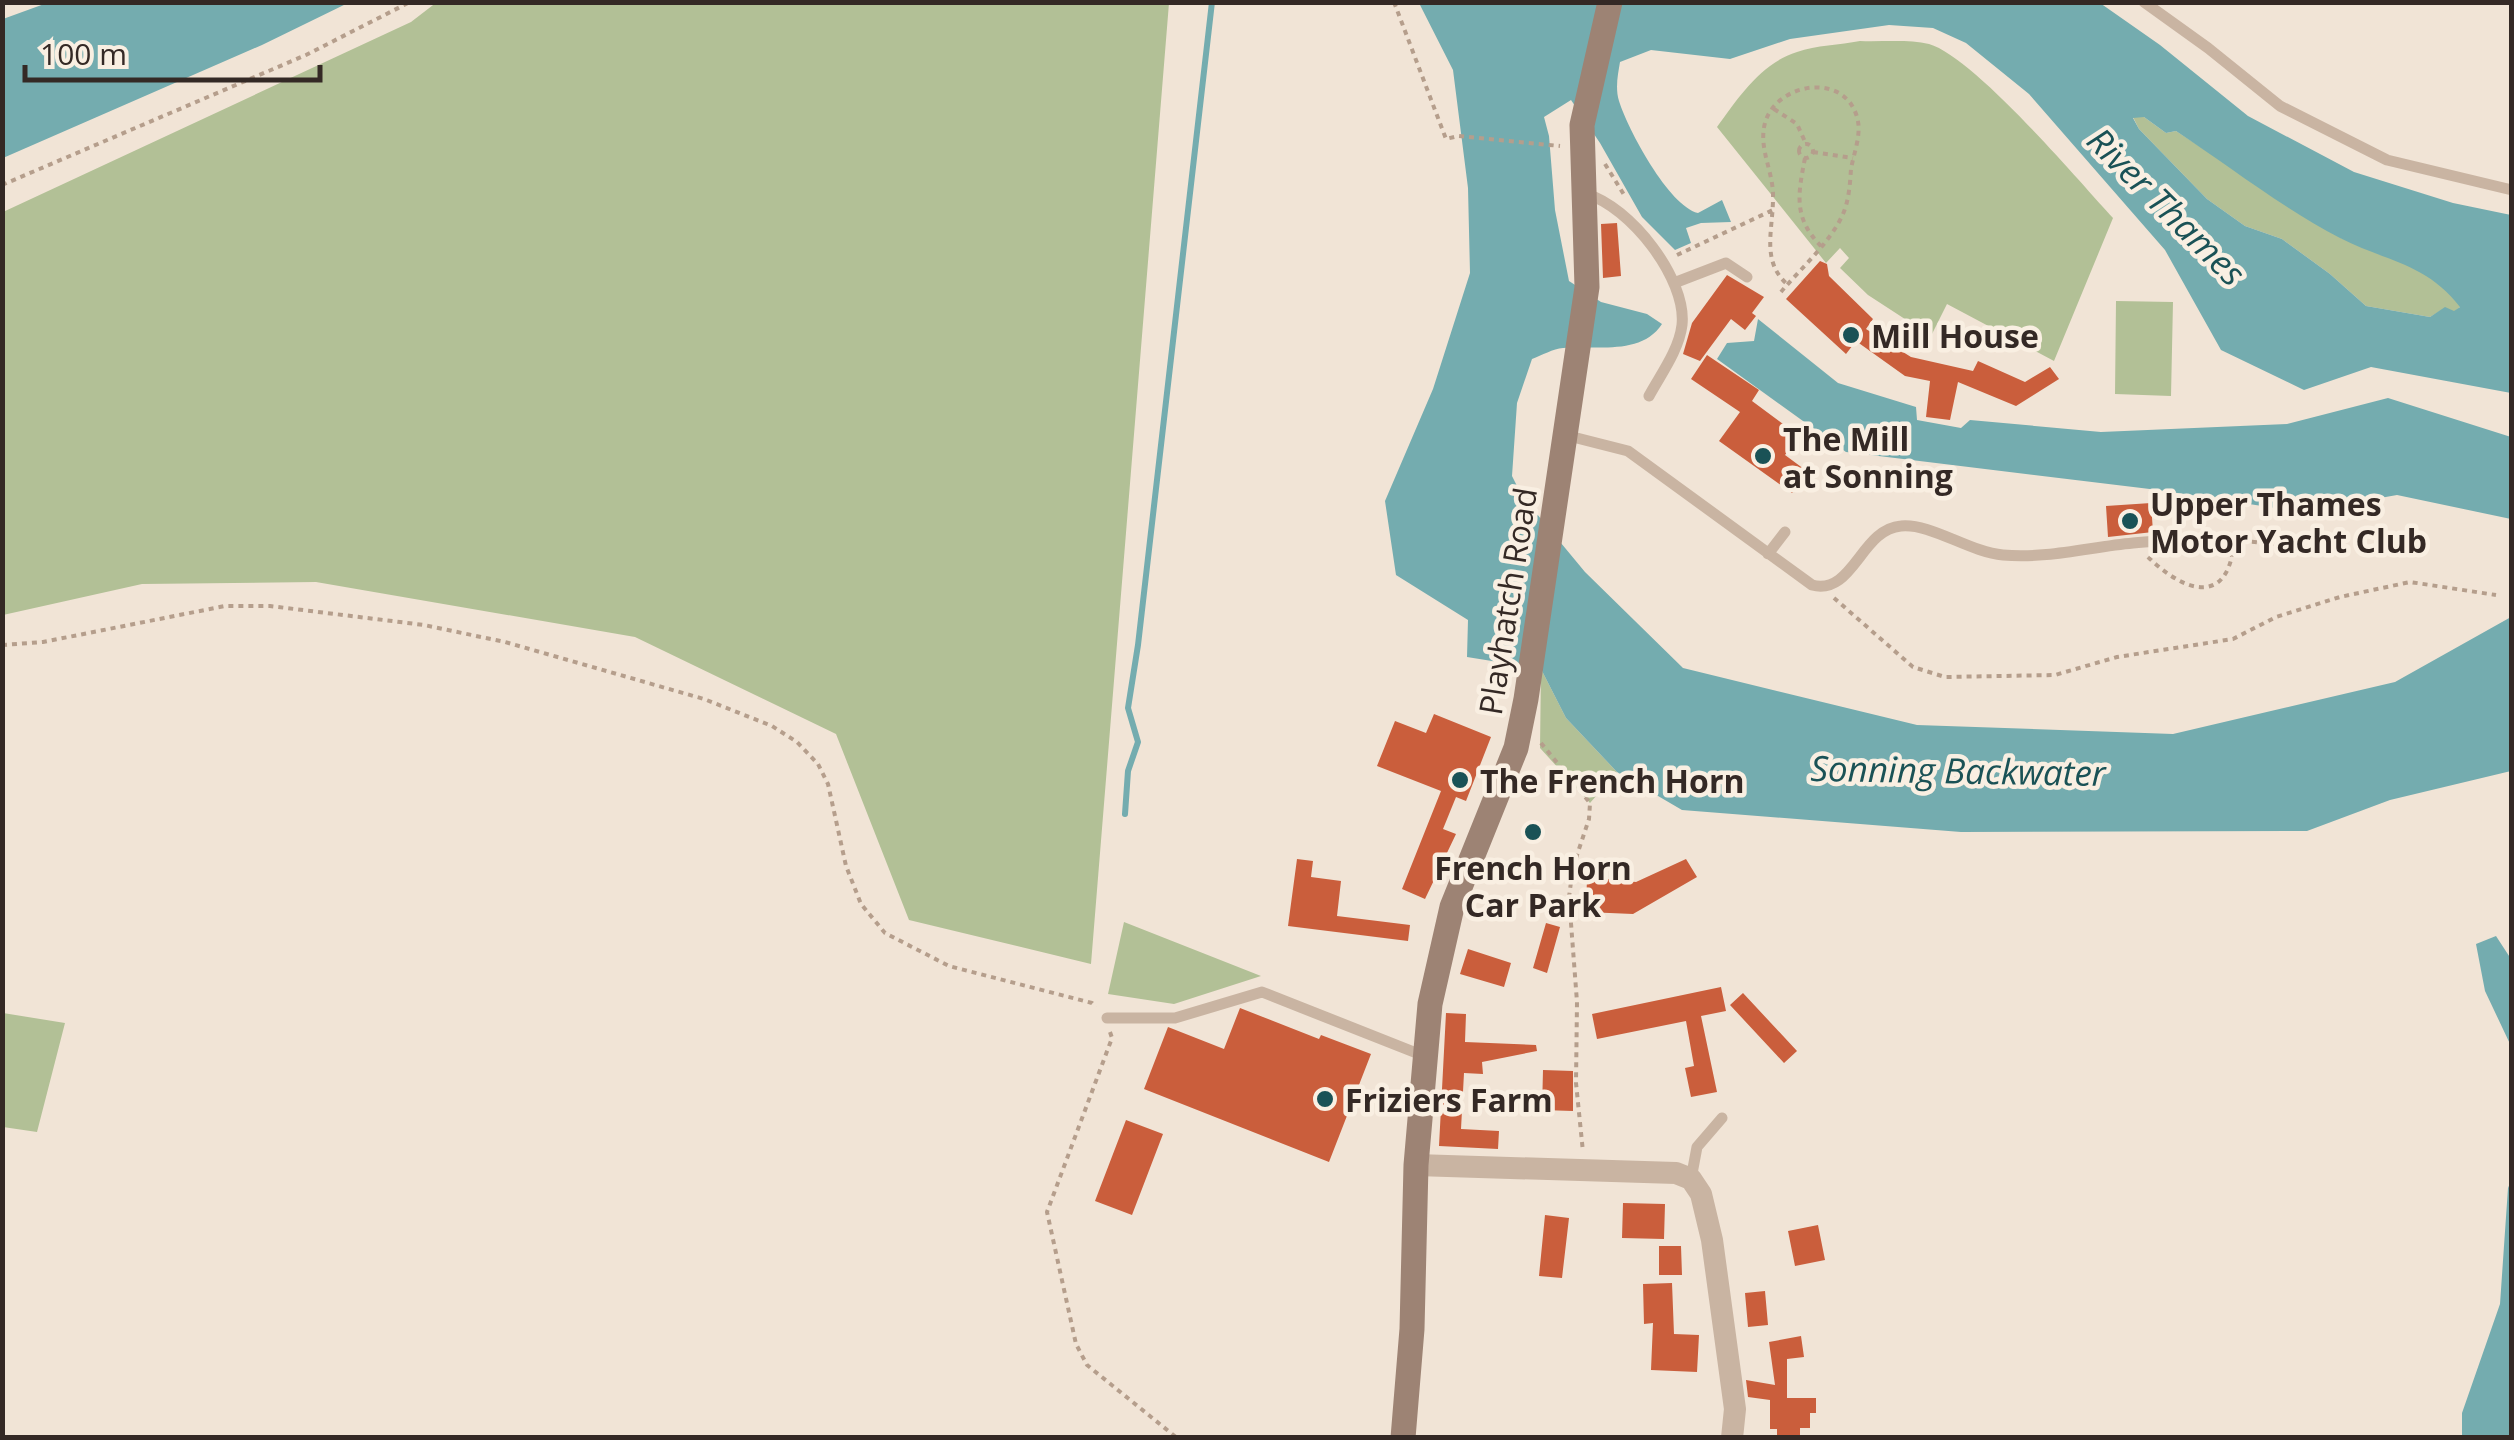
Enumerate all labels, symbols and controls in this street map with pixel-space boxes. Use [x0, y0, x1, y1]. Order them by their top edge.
scale bar [25, 20, 320, 82]
text: 100 m [40, 33, 127, 74]
water label: River Thames [2078, 117, 2256, 295]
place label: Mill House [1871, 314, 2039, 357]
marker: Mill House [1840, 324, 1862, 346]
place label: The Mill at Sonning [1783, 417, 1953, 497]
marker: The Mill at Sonning [1752, 445, 1774, 467]
place label: Upper Thames Motor Yacht Club [2150, 482, 2427, 562]
street label: Playhatch Road [1468, 484, 1546, 718]
marker: Upper Thames Motor Yacht Club [2119, 510, 2141, 532]
water label: Sonning Backwater [1810, 744, 2107, 796]
place label: The French Horn [1480, 759, 1744, 802]
marker: The French Horn [1449, 769, 1471, 791]
marker: French Horn Car Park [1522, 821, 1544, 843]
place label: French Horn Car Park [1434, 846, 1632, 926]
place label: Friziers Farm [1345, 1078, 1553, 1121]
marker: Friziers Farm [1314, 1088, 1336, 1110]

